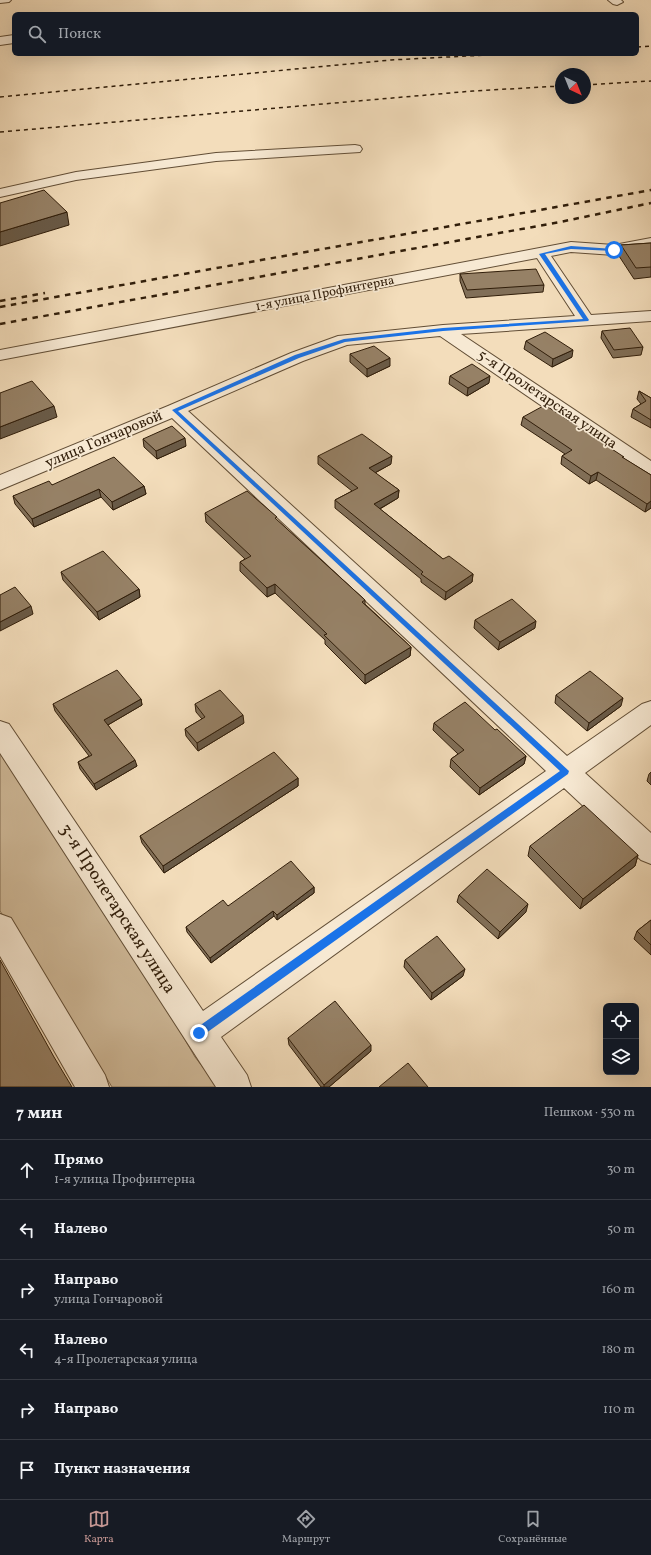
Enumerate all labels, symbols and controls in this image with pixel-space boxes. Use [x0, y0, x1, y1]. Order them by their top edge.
search box [12, 12, 639, 56]
icon: search [26, 23, 48, 45]
text: Поиск [58, 24, 101, 45]
north arrow [555, 68, 591, 104]
route start [605, 241, 623, 259]
street label: 1-я улица Профинтерна [254, 272, 396, 316]
street label: 5-я Пролетарская улица [473, 345, 621, 455]
street label: улица Гончаровой [42, 406, 166, 474]
street label: 3-я Пролетарская улица [53, 819, 181, 999]
map controls [603, 1003, 639, 1075]
button: locate [603, 1003, 639, 1039]
route end [190, 1024, 208, 1042]
button: layers [603, 1039, 639, 1075]
text: 7 мин [16, 1102, 62, 1125]
text: Пешком · 530 m [544, 1104, 635, 1122]
text: Прямо [54, 1150, 103, 1171]
icon: ahead [16, 1159, 38, 1181]
text: 30 m [607, 1161, 635, 1179]
text: 1-я улица Профинтерна [54, 1171, 195, 1189]
icon: left [16, 1219, 38, 1241]
text: Налево [54, 1219, 108, 1240]
text: 50 m [607, 1221, 635, 1239]
text: Направо [54, 1270, 118, 1291]
icon: right [16, 1279, 38, 1301]
text: 160 m [601, 1281, 635, 1299]
text: улица Гончаровой [54, 1291, 163, 1309]
text: Налево [54, 1330, 108, 1351]
icon: left [16, 1339, 38, 1361]
text: 180 m [601, 1341, 635, 1359]
text: 4-я Пролетарская улица [54, 1351, 198, 1369]
icon: right [16, 1399, 38, 1421]
text: Направо [54, 1399, 118, 1420]
text: 110 m [603, 1401, 635, 1419]
icon: arrive [16, 1459, 38, 1481]
text: Пункт назначения [54, 1459, 190, 1480]
tab: Карта [84, 1508, 114, 1547]
tab: Маршрут [282, 1508, 330, 1547]
tab: Сохранённые [498, 1508, 567, 1547]

